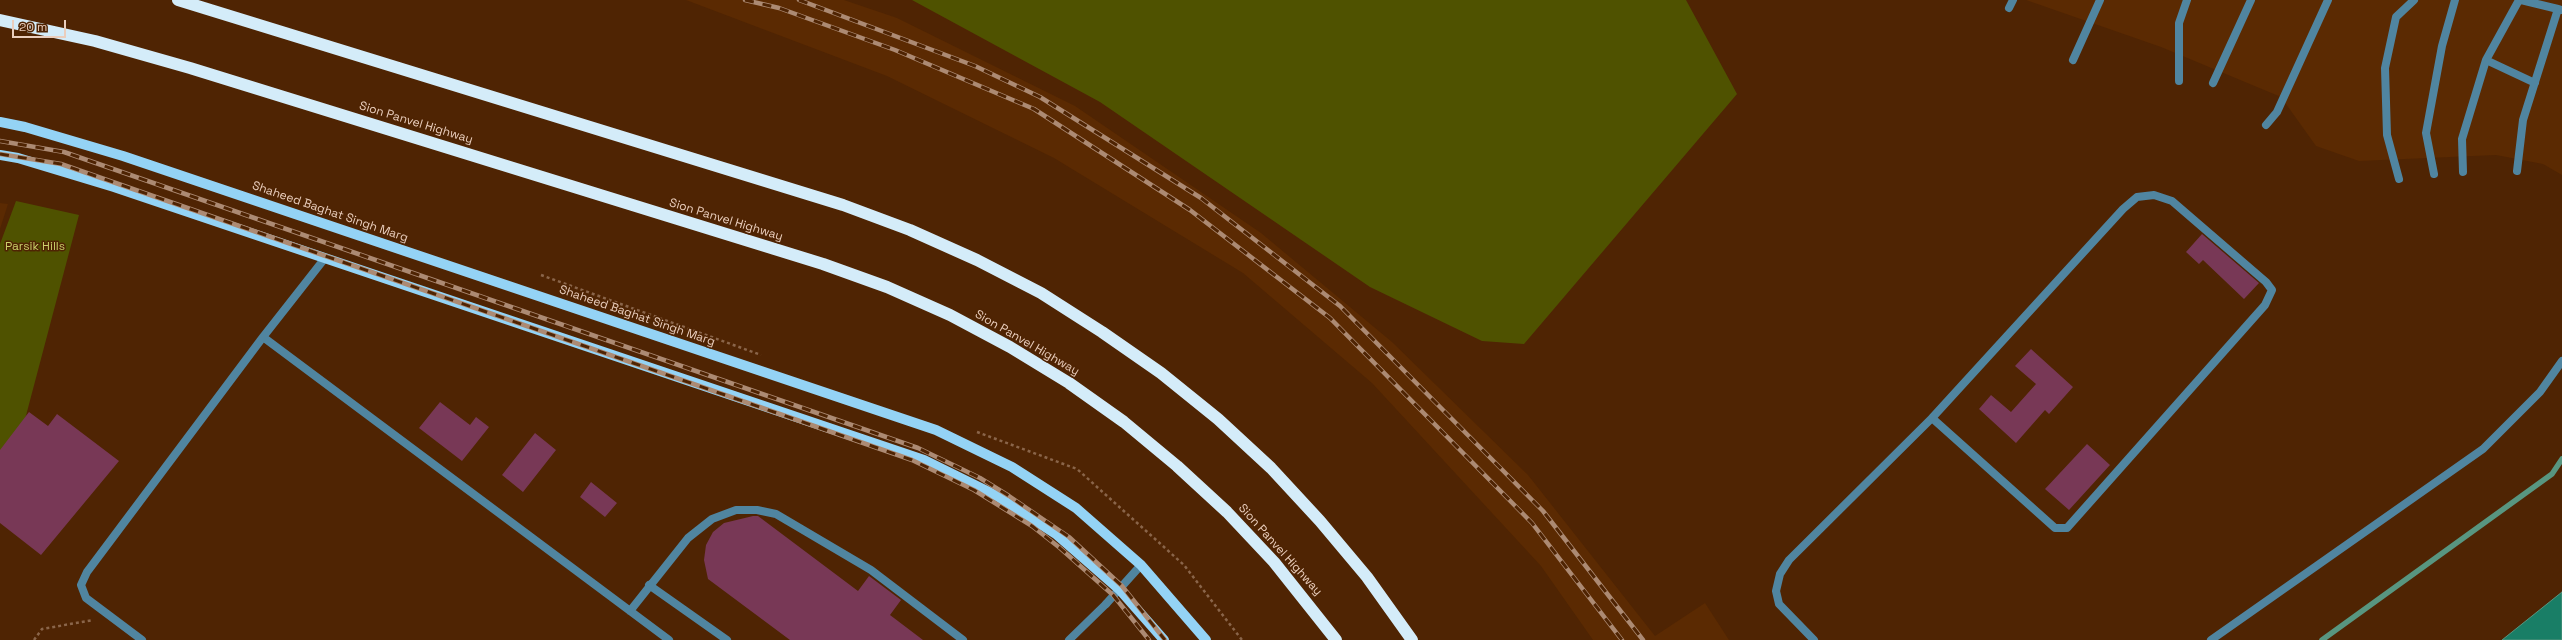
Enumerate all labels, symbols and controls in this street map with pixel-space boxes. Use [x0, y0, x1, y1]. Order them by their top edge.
scale bar [14, 12, 68, 38]
text: 20 m [19, 19, 47, 35]
street label: Sion Panvel Highway [357, 99, 475, 147]
street label: Shaheed Baghat Singh Marg [250, 179, 410, 245]
street label: Sion Panvel Highway [667, 196, 785, 244]
park label: Parsik Hills [5, 240, 65, 254]
street label: Shaheed Baghat Singh Marg [557, 283, 717, 349]
street label: Sion Panvel Highway [972, 307, 1082, 379]
street label: Sion Panvel Highway [1235, 501, 1325, 599]

